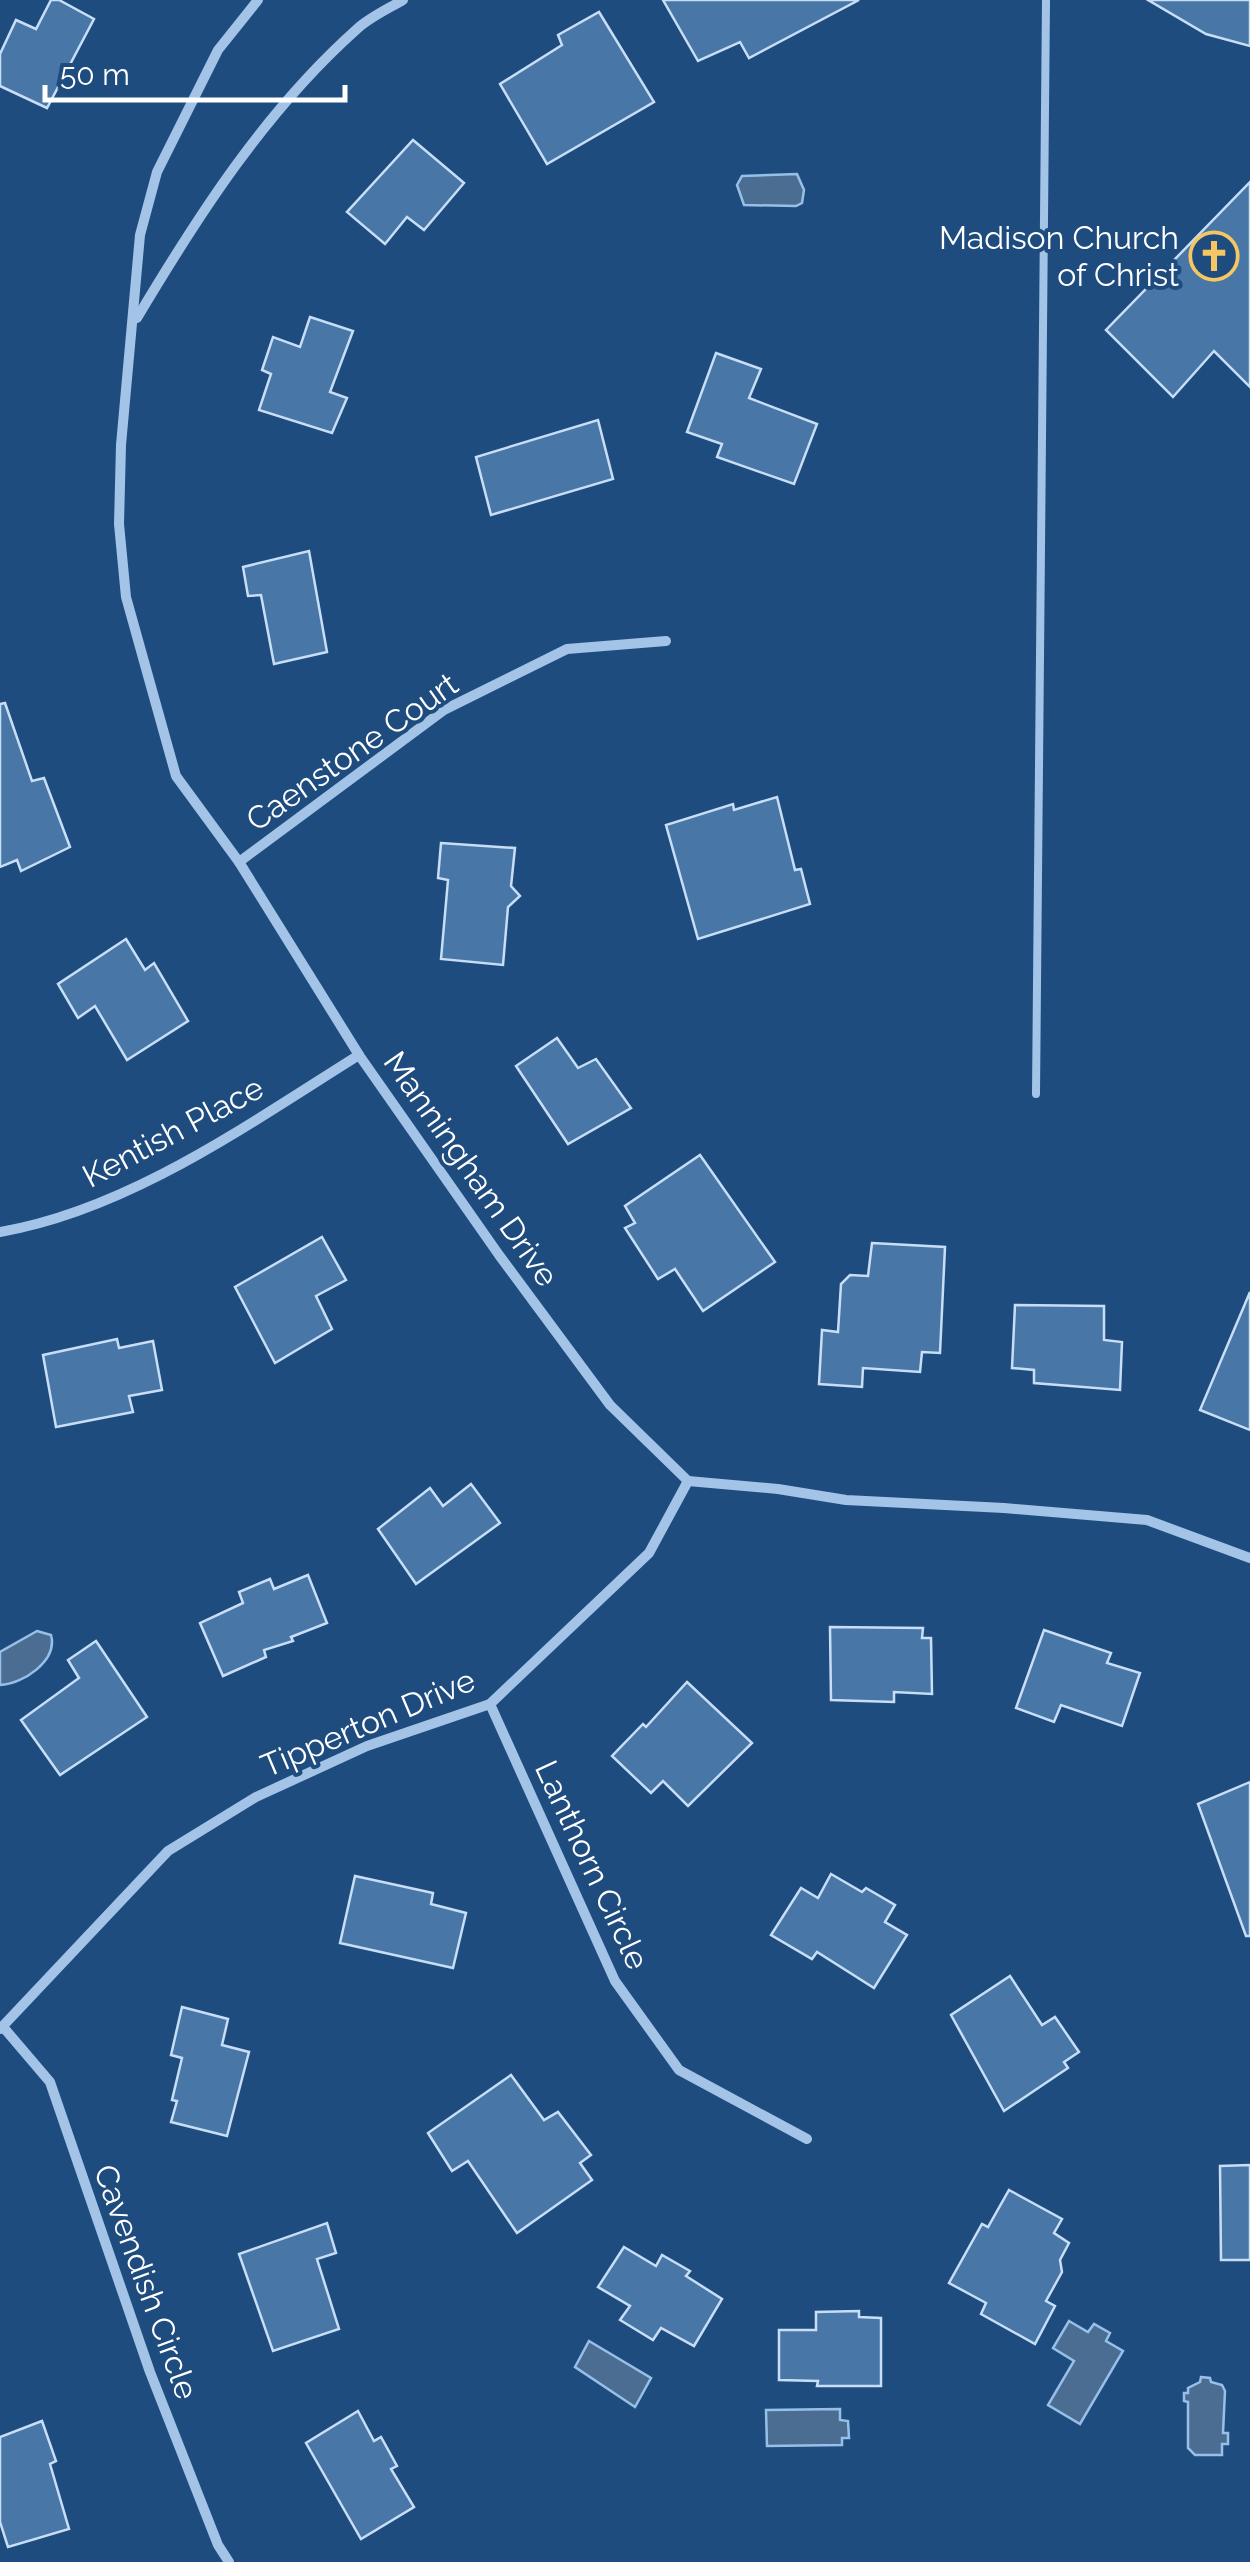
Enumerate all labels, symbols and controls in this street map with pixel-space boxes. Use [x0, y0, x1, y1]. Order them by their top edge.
scale bar [45, 40, 345, 102]
text: 50 m [60, 57, 130, 92]
place label: Madison Church of Christ [939, 219, 1179, 293]
church icon: Madison Church of Christ [1188, 230, 1240, 282]
street label: Caenstone Court [239, 665, 465, 838]
street label: Manningham Drive [377, 1044, 566, 1293]
street label: Kentish Place [76, 1068, 269, 1195]
street label: Tipperton Drive [255, 1661, 480, 1784]
street label: Lanthorn Circle [528, 1755, 657, 1975]
street label: Cavendish Circle [87, 2160, 206, 2404]

